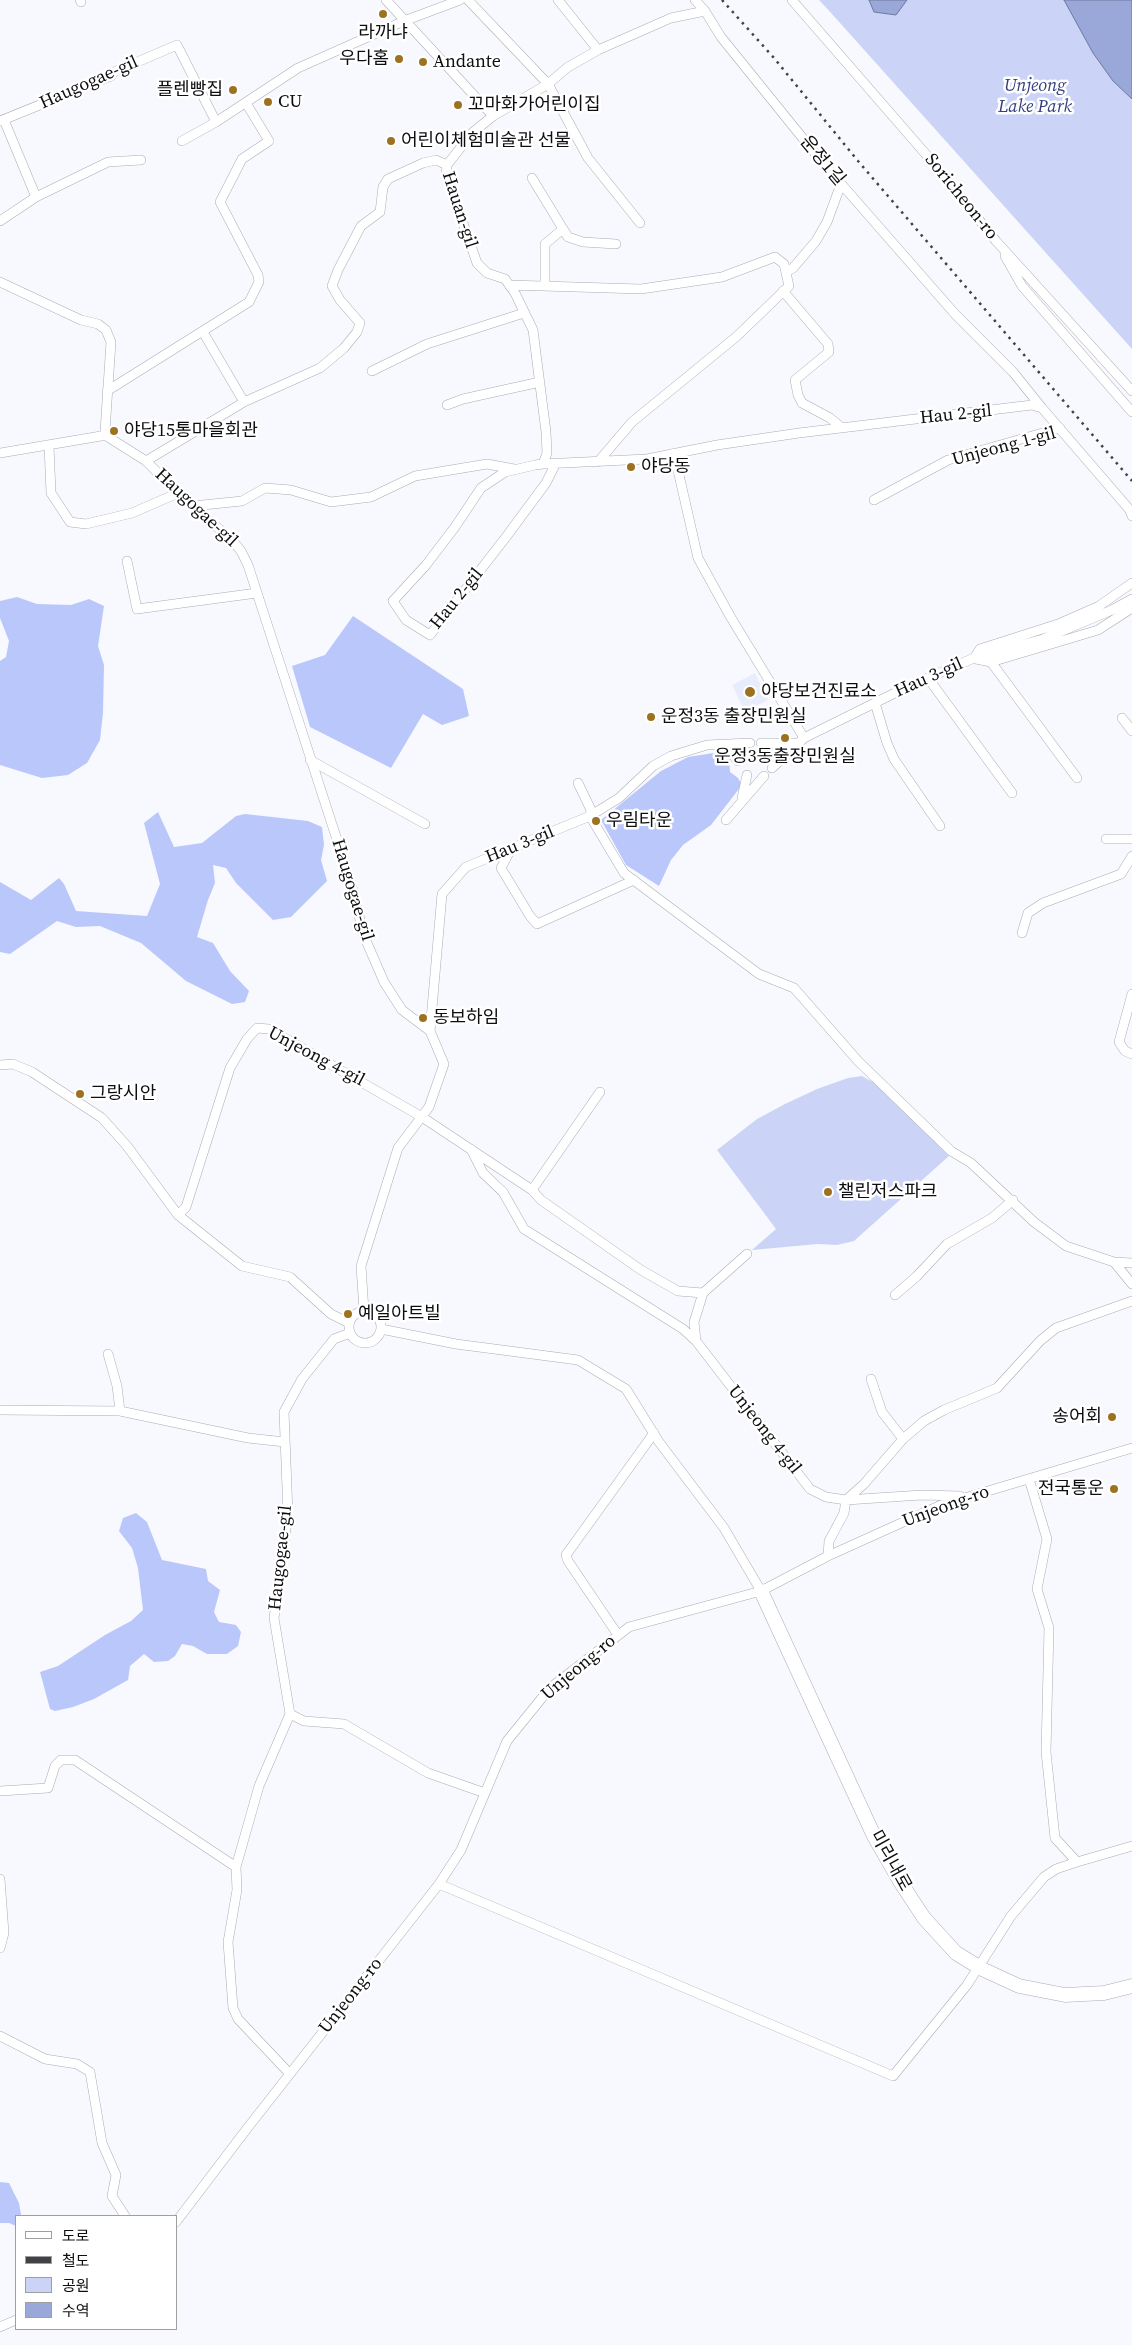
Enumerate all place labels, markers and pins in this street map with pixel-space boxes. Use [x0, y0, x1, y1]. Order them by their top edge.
marker: 라까냐 [377, 8, 389, 20]
place label: 라까냐 [358, 22, 408, 44]
place label: 우다홈 [339, 48, 389, 70]
place label: Andante [433, 51, 501, 73]
marker: 우다홈 [393, 53, 405, 65]
marker: Andante [417, 56, 429, 68]
place label: 플렌빵집 [157, 79, 223, 101]
marker: 플렌빵집 [227, 84, 239, 96]
place label: CU [278, 91, 302, 113]
place label: 꼬마화가어린이집 [468, 94, 600, 116]
marker: CU [262, 96, 274, 108]
marker: 꼬마화가어린이집 [452, 99, 464, 111]
place label: 어린이체험미술관 선물 [401, 130, 571, 152]
marker: 어린이체험미술관 선물 [385, 135, 397, 147]
place label: 야당15통마을회관 [124, 420, 258, 442]
marker: 야당15통마을회관 [108, 425, 120, 437]
place label: 야당동 [641, 456, 691, 478]
marker: 야당동 [625, 461, 637, 473]
place label: 야당보건진료소 [761, 681, 877, 703]
marker: 야당보건진료소 [743, 685, 757, 699]
place label: 운정3동 출장민원실 [661, 706, 807, 728]
marker: 운정3동 출장민원실 [645, 711, 657, 723]
marker: 운정3동출장민원실 [779, 732, 791, 744]
place label: 운정3동출장민원실 [714, 746, 856, 768]
place label: 우림타운 [606, 810, 672, 832]
marker: 우림타운 [590, 815, 602, 827]
place label: 동보하임 [433, 1007, 499, 1029]
marker: 동보하임 [417, 1012, 429, 1024]
place label: 그랑시안 [90, 1083, 156, 1105]
marker: 그랑시안 [74, 1088, 86, 1100]
place label: 챌린저스파크 [838, 1181, 937, 1203]
marker: 챌린저스파크 [822, 1186, 834, 1198]
place label: 예일아트빌 [358, 1303, 441, 1325]
marker: 예일아트빌 [342, 1308, 354, 1320]
place label: 송어회 [1052, 1406, 1102, 1428]
marker: 송어회 [1106, 1411, 1118, 1423]
place label: 전국통운 [1038, 1478, 1104, 1500]
marker: 전국통운 [1108, 1483, 1120, 1495]

